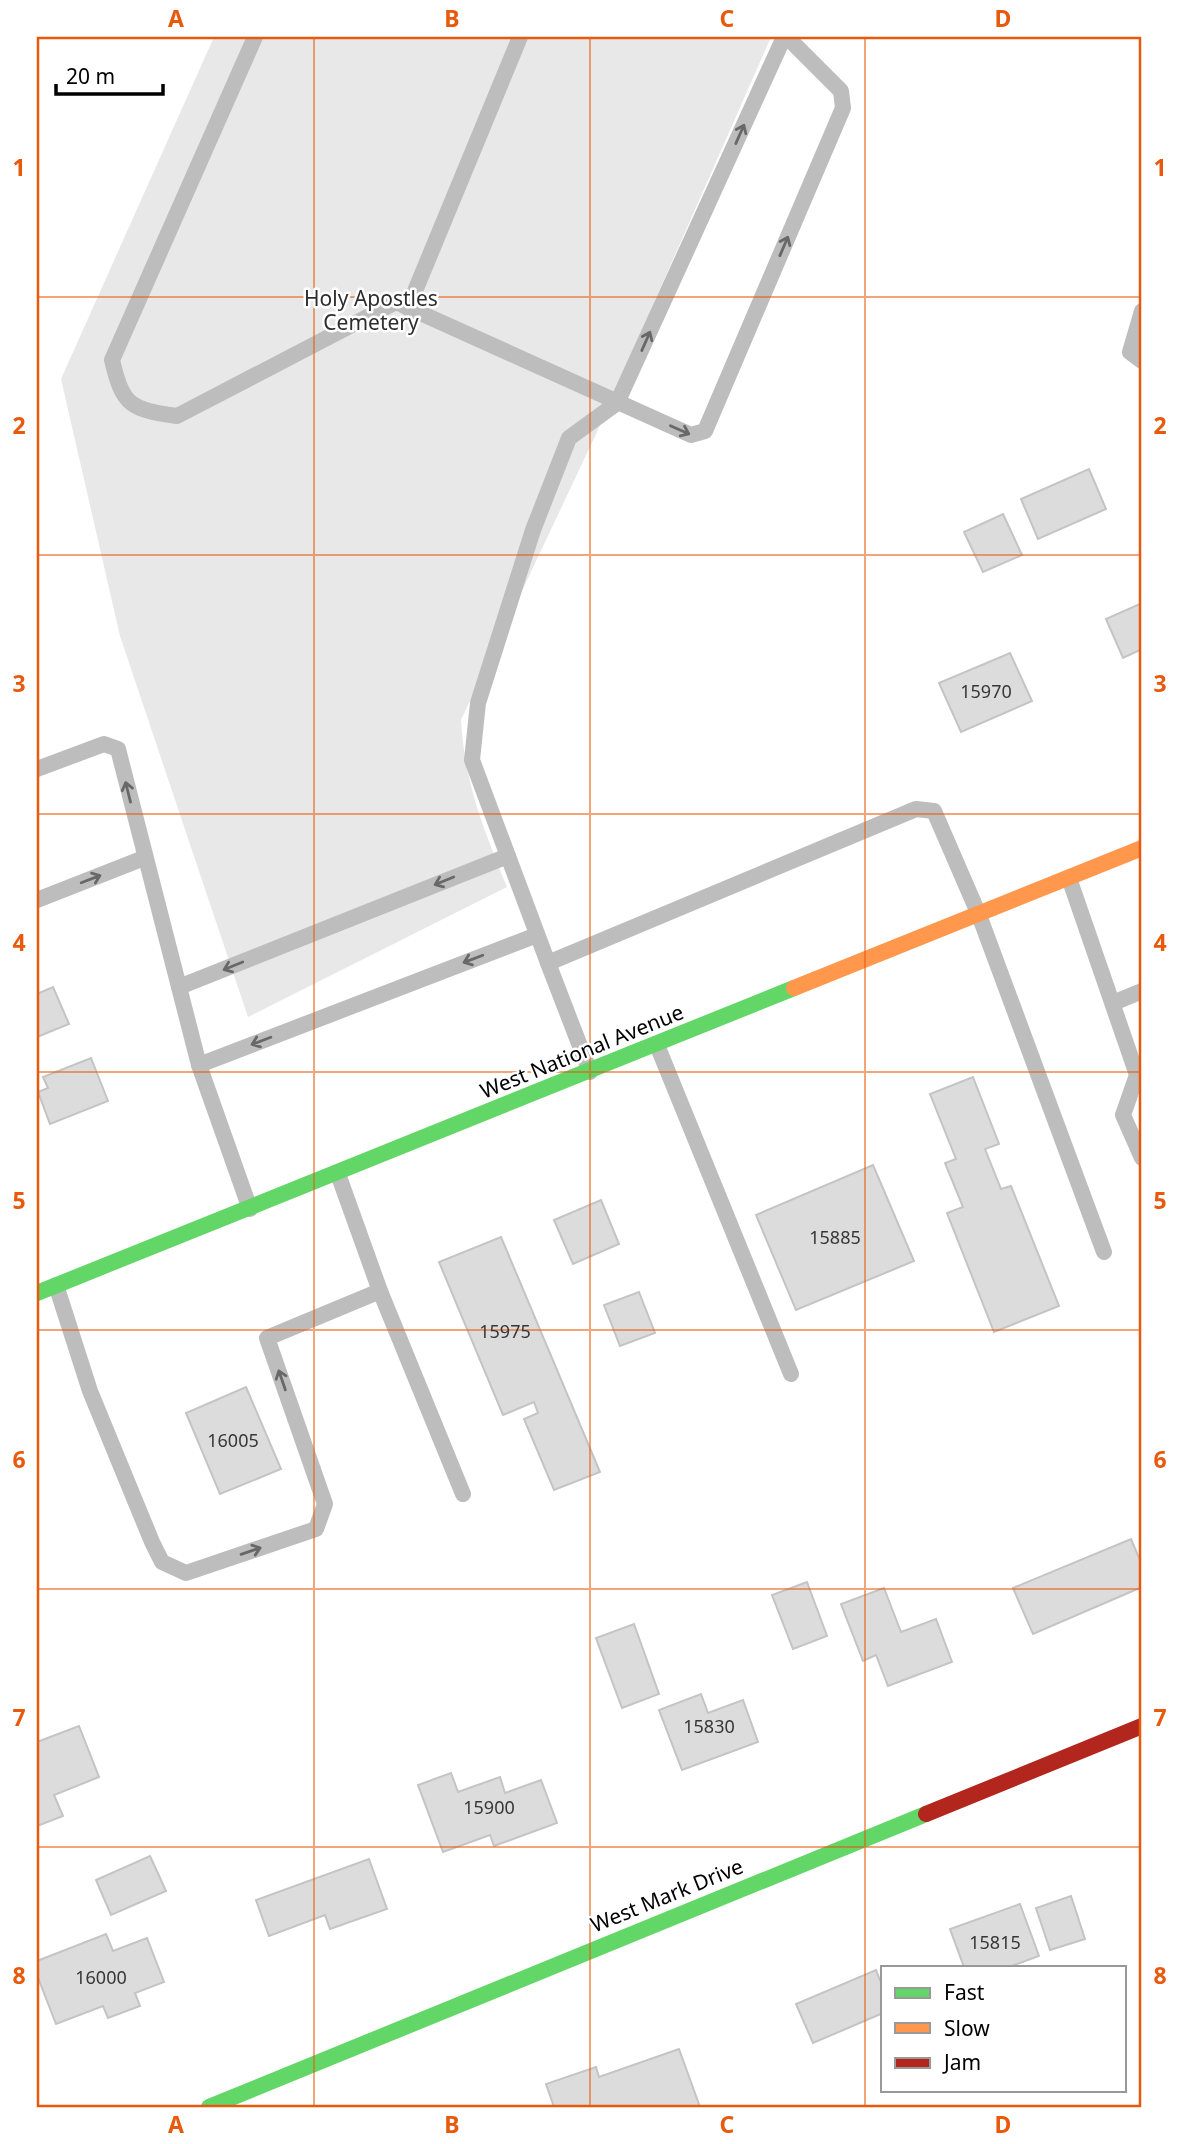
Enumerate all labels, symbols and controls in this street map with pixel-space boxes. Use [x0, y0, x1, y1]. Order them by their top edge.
text: A [168, 2, 184, 34]
text: B [444, 2, 460, 34]
text: C [720, 2, 735, 34]
text: D [995, 2, 1011, 34]
scale bar [56, 52, 163, 96]
text: 20 m [66, 62, 115, 90]
one-way arrow [734, 124, 747, 145]
text: 1 [12, 151, 26, 183]
text: 1 [1153, 151, 1167, 183]
one-way arrow [778, 236, 791, 257]
park label: Holy Apostles Cemetery [304, 284, 438, 336]
one-way arrow [640, 331, 653, 352]
text: 2 [12, 409, 26, 441]
text: 2 [1153, 409, 1167, 441]
one-way arrow [669, 425, 690, 438]
text: 3 [12, 667, 26, 699]
text: 3 [1153, 667, 1167, 699]
house number: 15970 [960, 679, 1012, 703]
one-way arrow [121, 781, 134, 804]
one-way arrow [79, 871, 101, 884]
one-way arrow [434, 876, 456, 889]
text: 4 [12, 926, 26, 958]
text: 4 [1153, 926, 1167, 958]
one-way arrow [463, 954, 485, 966]
one-way arrow [222, 960, 244, 973]
street label: West National Avenue [476, 997, 687, 1105]
one-way arrow [251, 1035, 272, 1048]
text: 5 [12, 1184, 26, 1216]
text: 5 [1153, 1184, 1167, 1216]
house number: 15885 [809, 1225, 861, 1249]
house number: 15975 [479, 1319, 531, 1343]
one-way arrow [275, 1369, 288, 1391]
house number: 16005 [207, 1428, 259, 1452]
text: 6 [12, 1443, 26, 1475]
text: 6 [1153, 1443, 1167, 1475]
one-way arrow [239, 1544, 261, 1556]
text: 7 [12, 1701, 26, 1733]
text: 7 [1153, 1701, 1167, 1733]
house number: 15830 [683, 1714, 735, 1738]
house number: 15900 [463, 1795, 515, 1819]
street label: West Mark Drive [586, 1852, 747, 1938]
house number: 15815 [969, 1930, 1021, 1954]
text: 8 [12, 1959, 26, 1991]
text: 8 [1153, 1959, 1167, 1991]
house number: 16000 [75, 1965, 127, 1989]
legend [881, 1966, 1126, 2092]
text: Fast [944, 1978, 985, 2006]
text: Slow [944, 2014, 990, 2042]
text: Jam [942, 2048, 981, 2076]
text: A [168, 2108, 184, 2140]
text: B [444, 2108, 460, 2140]
text: C [720, 2108, 735, 2140]
text: D [995, 2108, 1011, 2140]

